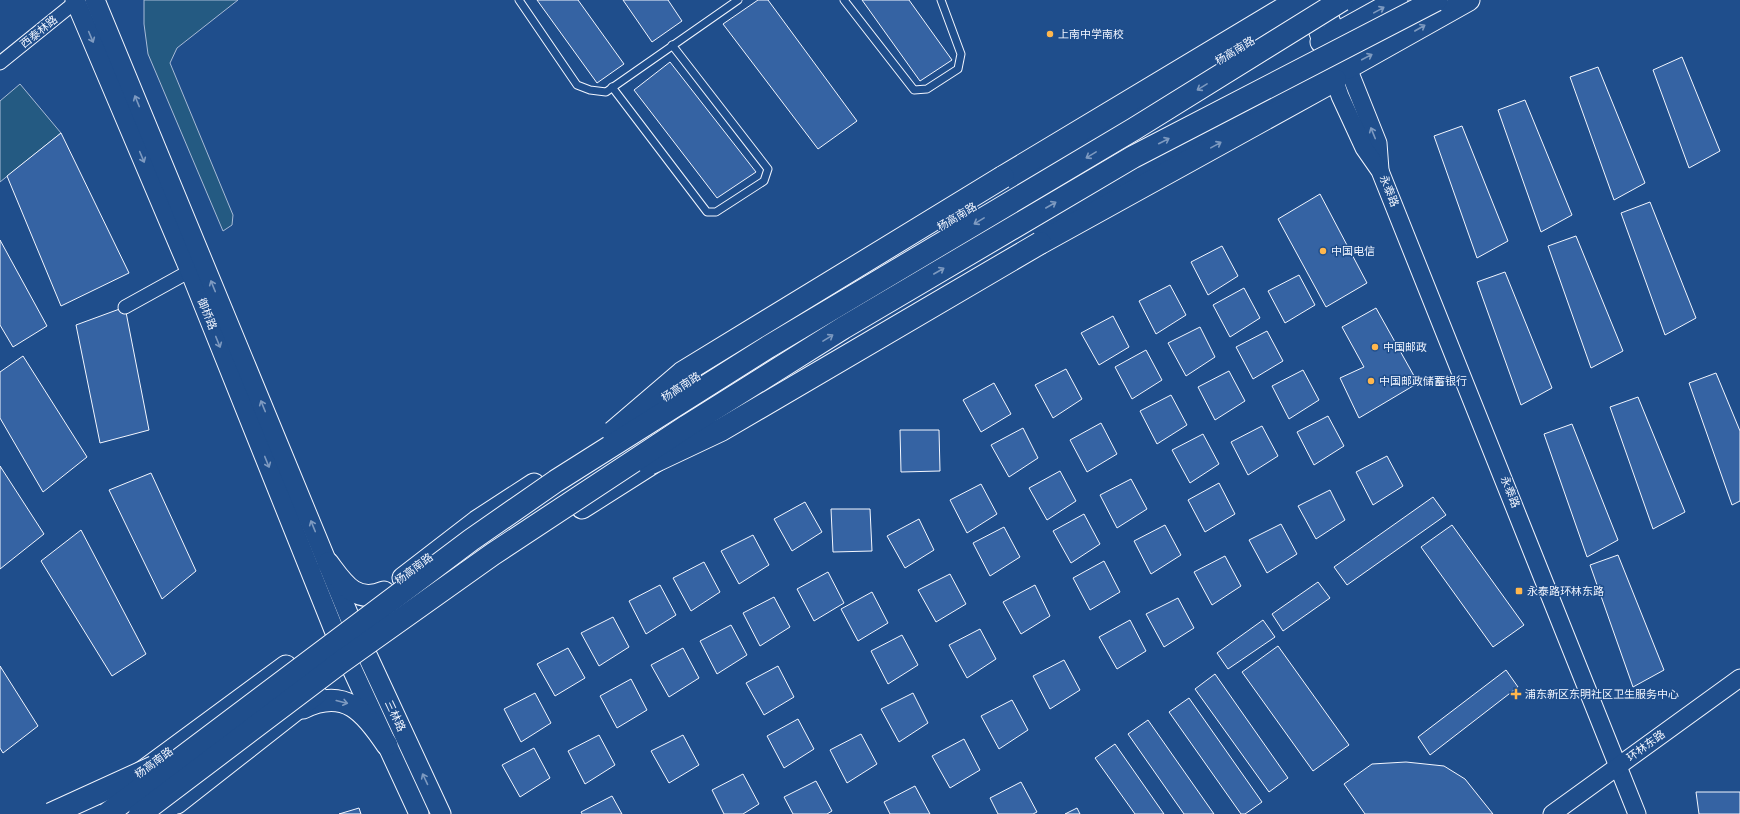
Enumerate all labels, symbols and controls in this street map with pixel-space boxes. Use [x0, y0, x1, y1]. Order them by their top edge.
one-way arrow [1372, 6, 1384, 13]
street label: 西泰林路 [18, 13, 60, 51]
one-way arrow [1414, 23, 1426, 31]
place label: 上南中学南校 [1058, 28, 1124, 41]
marker: 上南中学南校 [1045, 29, 1055, 39]
one-way arrow [88, 31, 95, 43]
street label: 杨高南路 [1213, 34, 1257, 68]
one-way arrow [1361, 53, 1373, 61]
one-way arrow [1196, 84, 1208, 92]
one-way arrow [133, 96, 140, 108]
one-way arrow [1369, 127, 1377, 139]
one-way arrow [1158, 137, 1170, 144]
one-way arrow [1210, 141, 1222, 149]
one-way arrow [139, 151, 146, 163]
one-way arrow [1086, 151, 1097, 159]
street label: 永泰路 [1377, 173, 1401, 209]
street label: 杨高南路 [935, 200, 979, 234]
one-way arrow [1045, 201, 1057, 209]
one-way arrow [973, 218, 985, 226]
place label: 中国电信 [1331, 245, 1375, 258]
marker: 中国电信 [1318, 246, 1328, 256]
one-way arrow [933, 267, 945, 275]
one-way arrow [209, 281, 217, 293]
street label: 御桥路 [194, 295, 219, 332]
one-way arrow [822, 333, 833, 342]
one-way arrow [215, 335, 223, 347]
place label: 中国邮政 [1383, 341, 1427, 354]
marker: 中国邮政 [1370, 342, 1380, 352]
street label: 杨高南路 [659, 370, 703, 404]
place label: 中国邮政储蓄银行 [1379, 375, 1467, 388]
marker: 中国邮政储蓄银行 [1366, 376, 1376, 386]
one-way arrow [259, 401, 266, 413]
one-way arrow [263, 456, 271, 468]
street label: 永泰路 [1498, 474, 1522, 510]
one-way arrow [308, 521, 316, 533]
street label: 杨高南路 [393, 551, 435, 587]
place label: 永泰路环林东路 [1527, 585, 1604, 598]
marker: 永泰路环林东路 [1514, 586, 1524, 596]
marker: 浦东新区东明社区卫生服务中心 [1510, 688, 1522, 700]
place label: 浦东新区东明社区卫生服务中心 [1525, 688, 1679, 701]
street label: 三林路 [382, 698, 408, 734]
one-way arrow [335, 699, 348, 706]
street label: 环林东路 [1624, 728, 1668, 764]
street label: 杨高南路 [132, 745, 176, 781]
one-way arrow [420, 773, 428, 785]

